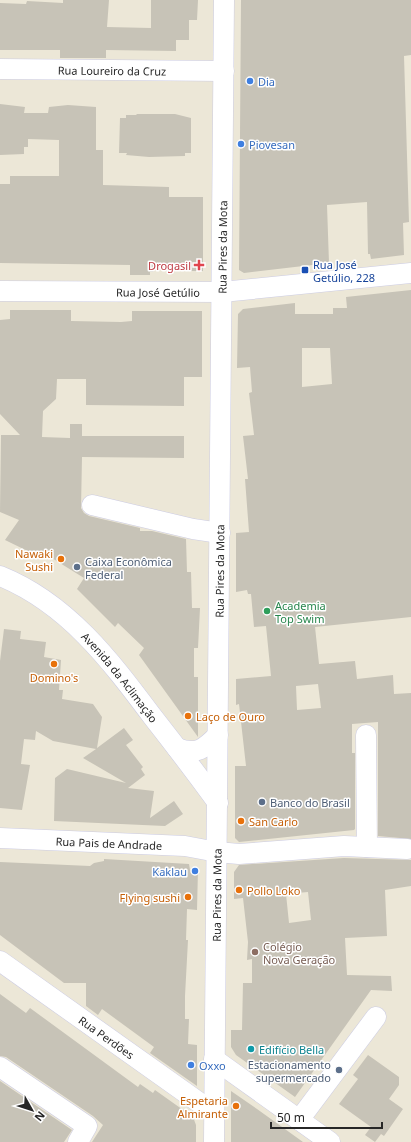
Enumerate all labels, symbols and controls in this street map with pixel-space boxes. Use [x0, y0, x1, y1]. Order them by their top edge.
street label: Rua Loureiro da Cruz [58, 62, 166, 78]
place label: Dia [258, 74, 275, 89]
marker: Dia [245, 76, 255, 86]
place label: Piovesan [249, 137, 295, 152]
marker: Piovesan [236, 139, 246, 149]
street label: Rua Pires da Mota [214, 200, 230, 294]
place label: Rua José Getúlio, 228 [313, 257, 375, 285]
place label: Drogasil [148, 258, 191, 273]
marker: Drogasil [194, 260, 204, 270]
marker: Rua José Getúlio, 228 [300, 265, 310, 275]
street label: Rua José Getúlio [116, 284, 200, 299]
street label: Rua Pires da Mota [211, 524, 227, 618]
place label: Nawaki Sushi [15, 546, 53, 574]
marker: Nawaki Sushi [56, 554, 66, 564]
place label: Caixa Econômica Federal [85, 554, 172, 582]
marker: Caixa Econômica Federal [72, 562, 82, 572]
place label: Academia Top Swim [275, 598, 326, 626]
marker: Academia Top Swim [262, 606, 272, 616]
street label: Avenida da Aclimação [79, 629, 162, 726]
marker: Domino's [49, 659, 59, 669]
place label: Domino's [30, 670, 78, 685]
place label: Laço de Ouro [196, 709, 265, 724]
marker: Laço de Ouro [183, 711, 193, 721]
place label: Banco do Brasil [270, 795, 350, 810]
marker: Banco do Brasil [257, 797, 267, 807]
place label: San Carlo [249, 814, 298, 829]
marker: San Carlo [236, 816, 246, 826]
street label: Rua Pais de Andrade [55, 833, 162, 853]
street label: Rua Pires da Mota [208, 848, 224, 942]
place label: Kaklau [152, 864, 187, 879]
marker: Kaklau [190, 866, 200, 876]
place label: Pollo Loko [247, 883, 301, 898]
marker: Pollo Loko [234, 885, 244, 895]
place label: Flying sushi [120, 890, 180, 905]
marker: Flying sushi [183, 892, 193, 902]
place label: Colégio Nova Geração [263, 939, 336, 967]
marker: Colégio Nova Geração [250, 947, 260, 957]
street label: Rua Perdões [76, 1012, 138, 1062]
place label: Edifício Bella [259, 1042, 324, 1057]
marker: Edifício Bella [246, 1044, 256, 1054]
place label: Estacionamento supermercado [248, 1057, 331, 1085]
place label: Oxxo [199, 1058, 226, 1073]
marker: Oxxo [186, 1060, 196, 1070]
marker: Estacionamento supermercado [334, 1065, 344, 1075]
north arrow [12, 1090, 52, 1130]
place label: Espetaria Almirante [178, 1093, 228, 1121]
marker: Espetaria Almirante [231, 1101, 241, 1111]
scale bar [271, 1104, 382, 1130]
text: N [32, 1108, 49, 1125]
text: 50 m [277, 1109, 305, 1126]

